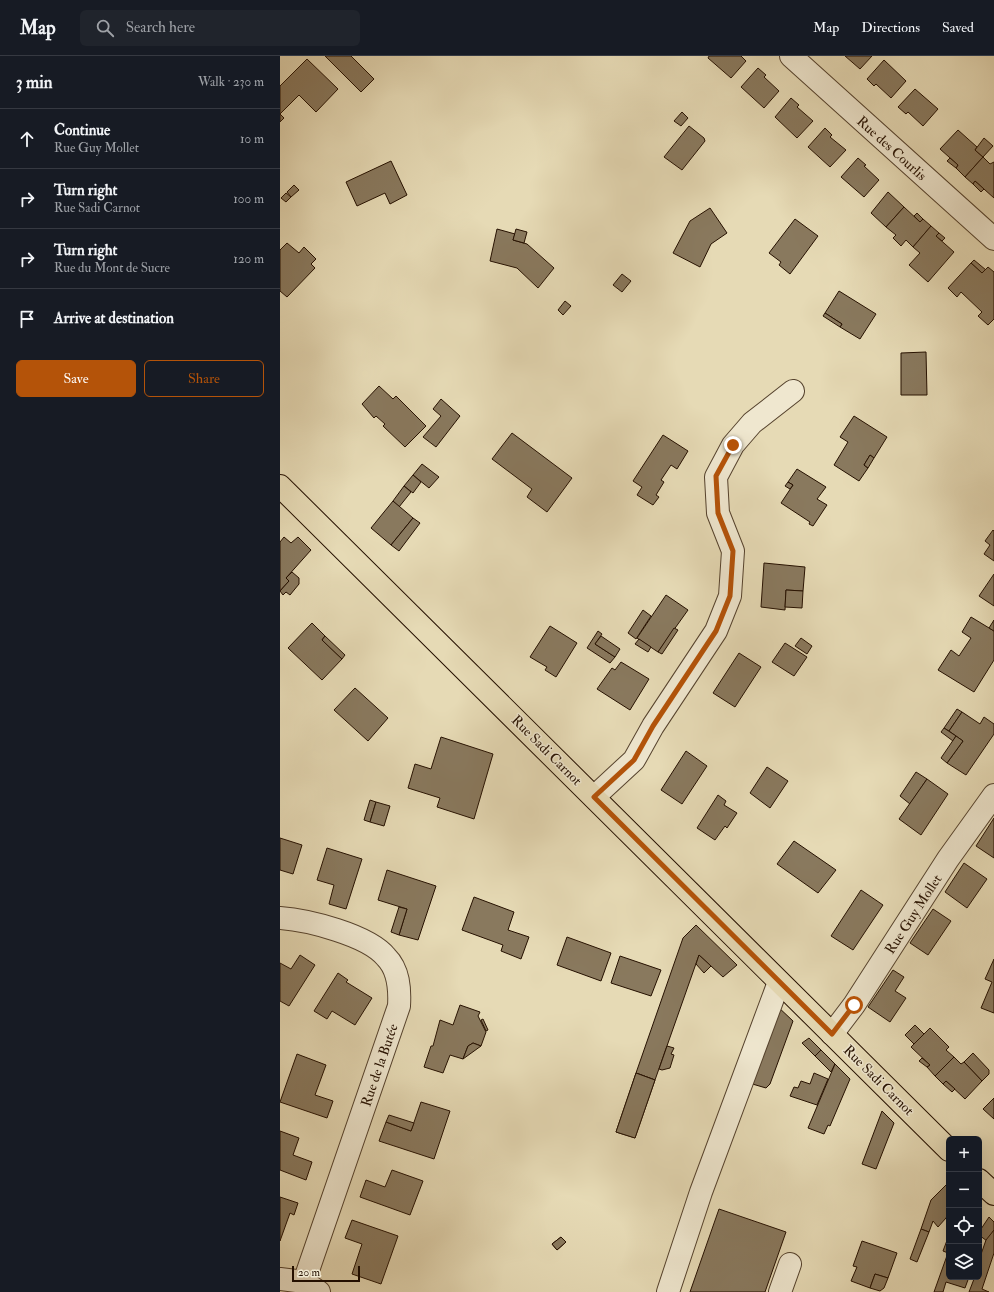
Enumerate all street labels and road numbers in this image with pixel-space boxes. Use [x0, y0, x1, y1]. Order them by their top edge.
street label: Rue des Courlis [853, 113, 930, 184]
street label: Rue Sadi Carnot [508, 712, 586, 789]
street label: Rue Guy Mollet [881, 871, 947, 958]
street label: Rue de la Butée [357, 1021, 402, 1109]
street label: Rue Sadi Carnot [840, 1042, 918, 1119]

